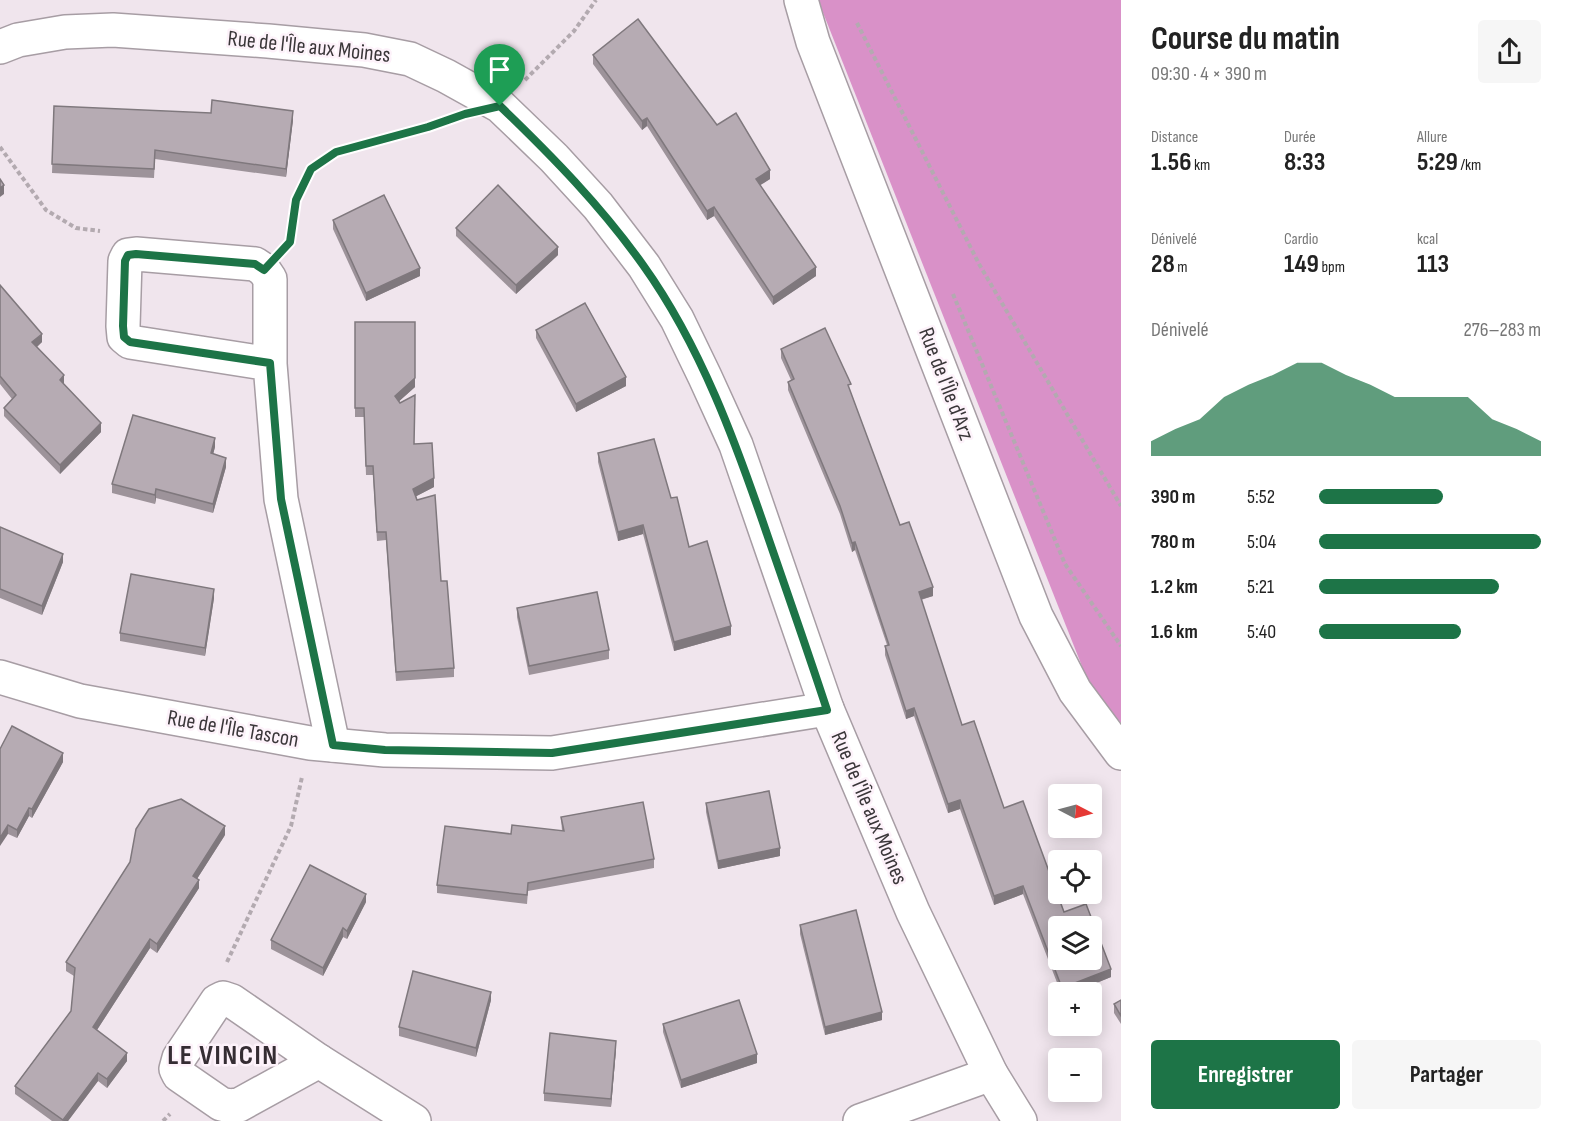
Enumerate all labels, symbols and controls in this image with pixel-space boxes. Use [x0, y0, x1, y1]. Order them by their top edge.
text: Course du matin [1151, 19, 1340, 59]
button: share [1478, 20, 1541, 83]
street label: Rue de l'Île aux Moines [226, 25, 392, 69]
pin [474, 44, 525, 106]
icon: arrive [483, 53, 516, 86]
text: 09:30 · 4 × 390 m [1151, 62, 1267, 86]
text: Distance [1151, 128, 1198, 147]
text: Durée [1284, 128, 1316, 147]
text: Allure [1417, 128, 1447, 147]
text: 1.56 [1151, 147, 1191, 178]
text: 8:33 [1284, 147, 1325, 178]
text: 5:29 [1417, 147, 1458, 178]
text: km [1191, 156, 1210, 175]
text: /km [1458, 156, 1481, 175]
text: Dénivelé [1151, 230, 1197, 249]
text: Cardio [1284, 230, 1318, 249]
text: kcal [1417, 230, 1438, 249]
text: 28 [1151, 249, 1175, 280]
text: 149 [1284, 249, 1319, 280]
text: 113 [1417, 249, 1449, 280]
text: m [1175, 258, 1188, 277]
text: bpm [1319, 258, 1345, 277]
text: Dénivelé [1151, 318, 1209, 342]
text: 276–283 m [1463, 318, 1541, 342]
street label: Rue de l'Île d'Arz [912, 324, 980, 444]
text: 390 m [1151, 485, 1195, 509]
text: 5:52 [1247, 485, 1275, 509]
text: 780 m [1151, 530, 1195, 554]
text: 5:04 [1247, 530, 1276, 554]
text: 1.2 km [1151, 575, 1198, 599]
text: 5:21 [1247, 575, 1274, 599]
text: 1.6 km [1151, 620, 1198, 644]
text: 5:40 [1247, 620, 1276, 644]
street label: Rue de l'Île Tascon [165, 704, 301, 754]
street label: Rue de l'Île aux Moines [825, 727, 913, 889]
north arrow [1048, 784, 1102, 838]
map controls [1048, 784, 1102, 1102]
button: locate [1048, 850, 1102, 904]
button: layers [1048, 916, 1102, 970]
button: + [1048, 982, 1102, 1036]
district label: LE VINCIN [167, 1039, 279, 1072]
button: Enregistrer [1151, 1040, 1340, 1109]
button: Partager [1352, 1040, 1541, 1109]
button: − [1048, 1048, 1102, 1102]

